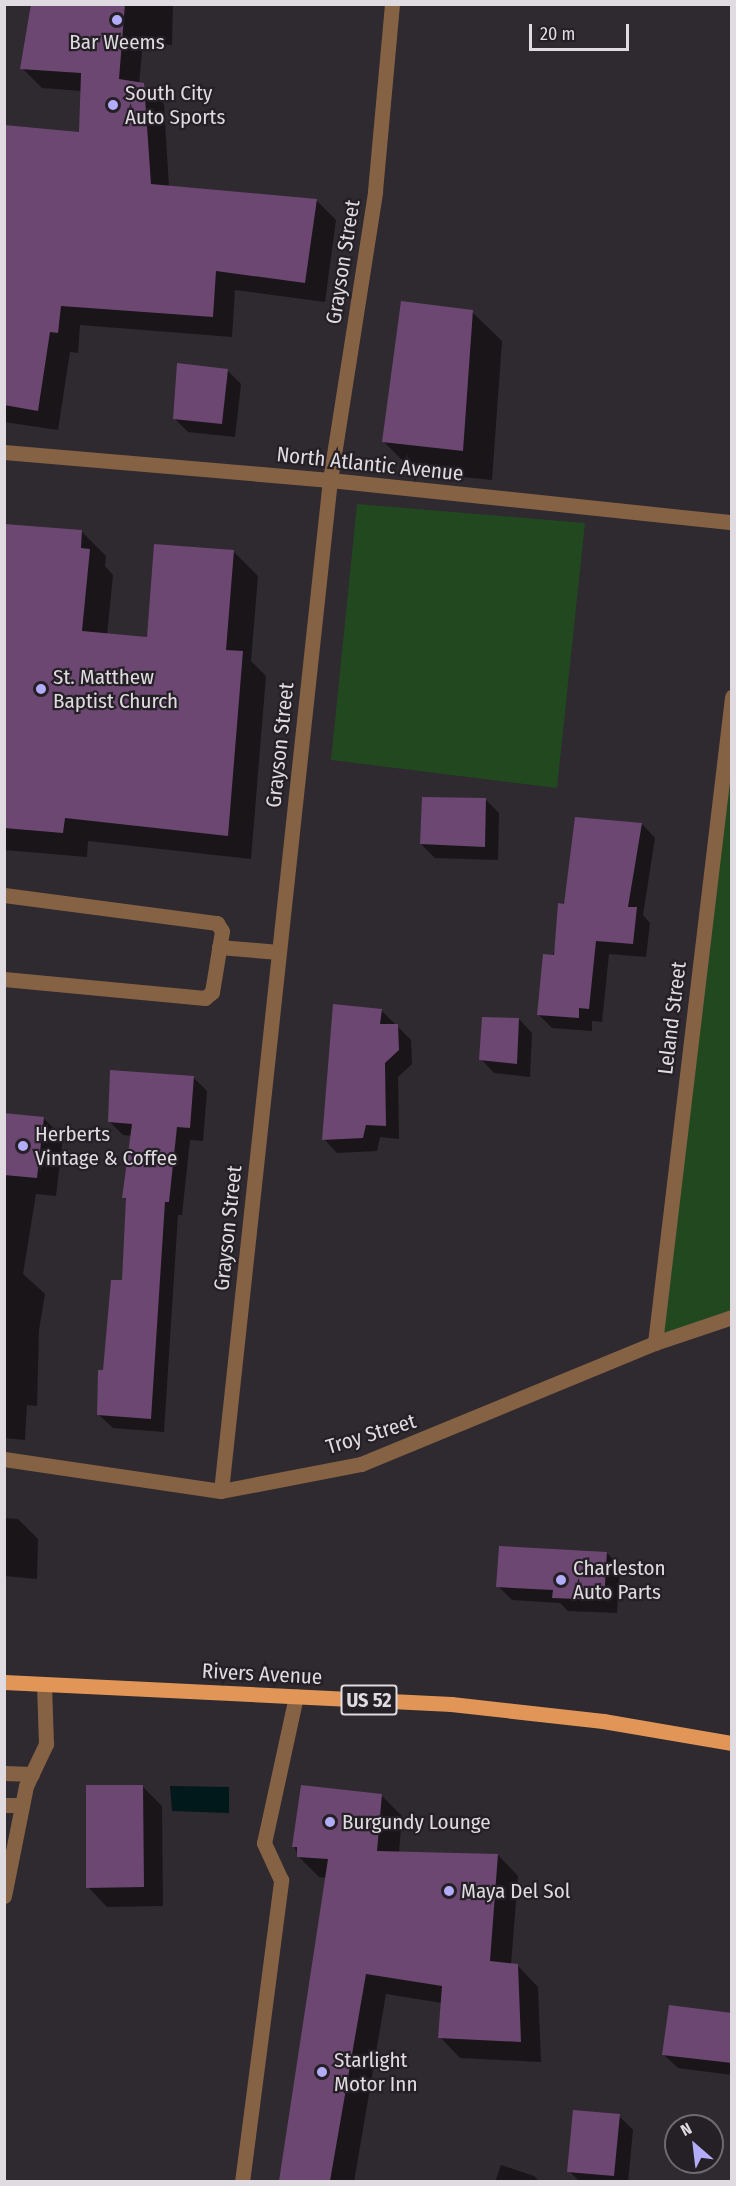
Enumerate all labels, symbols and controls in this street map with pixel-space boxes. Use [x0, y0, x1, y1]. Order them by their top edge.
scale bar [532, 12, 632, 50]
marker: Bar Weems [110, 13, 124, 27]
text: 20 m [540, 23, 575, 45]
place label: Bar Weems [69, 29, 165, 55]
place label: South City Auto Sports [125, 80, 225, 130]
marker: South City Auto Sports [106, 98, 120, 112]
street label: Grayson Street [321, 198, 365, 326]
street label: North Atlantic Avenue [275, 442, 465, 486]
place label: St. Matthew Baptist Church [53, 664, 178, 714]
street label: Grayson Street [261, 681, 299, 809]
marker: St. Matthew Baptist Church [34, 682, 48, 696]
street label: Leland Street [653, 960, 691, 1076]
place label: Herberts Vintage & Coffee [35, 1121, 177, 1171]
marker: Herberts Vintage & Coffee [16, 1139, 30, 1153]
street label: Grayson Street [209, 1164, 247, 1292]
street label: Troy Street [323, 1408, 419, 1460]
place label: Charleston Auto Parts [573, 1555, 666, 1605]
marker: Charleston Auto Parts [554, 1573, 568, 1587]
street label: Rivers Avenue [201, 1658, 323, 1690]
road number: US 52 [340, 1683, 398, 1717]
place label: Burgundy Lounge [342, 1809, 491, 1835]
marker: Burgundy Lounge [323, 1815, 337, 1829]
place label: Maya Del Sol [461, 1878, 570, 1904]
marker: Maya Del Sol [442, 1884, 456, 1898]
place label: Starlight Motor Inn [334, 2047, 417, 2097]
marker: Starlight Motor Inn [315, 2065, 329, 2079]
north arrow [664, 2114, 724, 2174]
text: N [678, 2119, 695, 2140]

